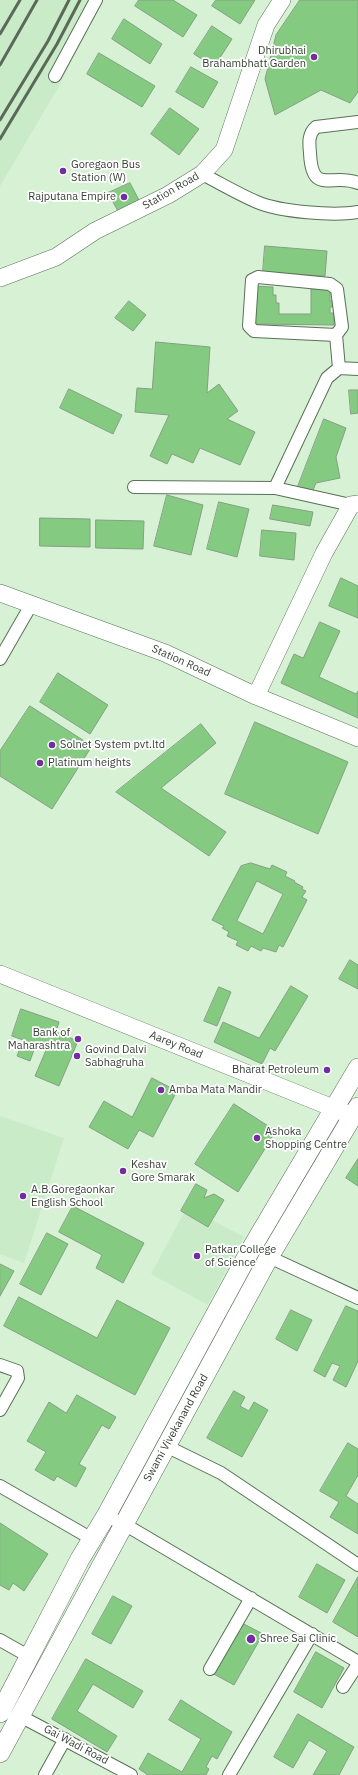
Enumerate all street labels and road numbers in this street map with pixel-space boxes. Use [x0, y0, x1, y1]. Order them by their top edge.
street label: Station Road [140, 170, 202, 212]
street label: Station Road [150, 642, 212, 680]
street label: Aarey Road [147, 1028, 205, 1062]
street label: Swami Vivekanand Road [141, 1372, 211, 1484]
street label: Gai Wadi Road [41, 1722, 111, 1768]

